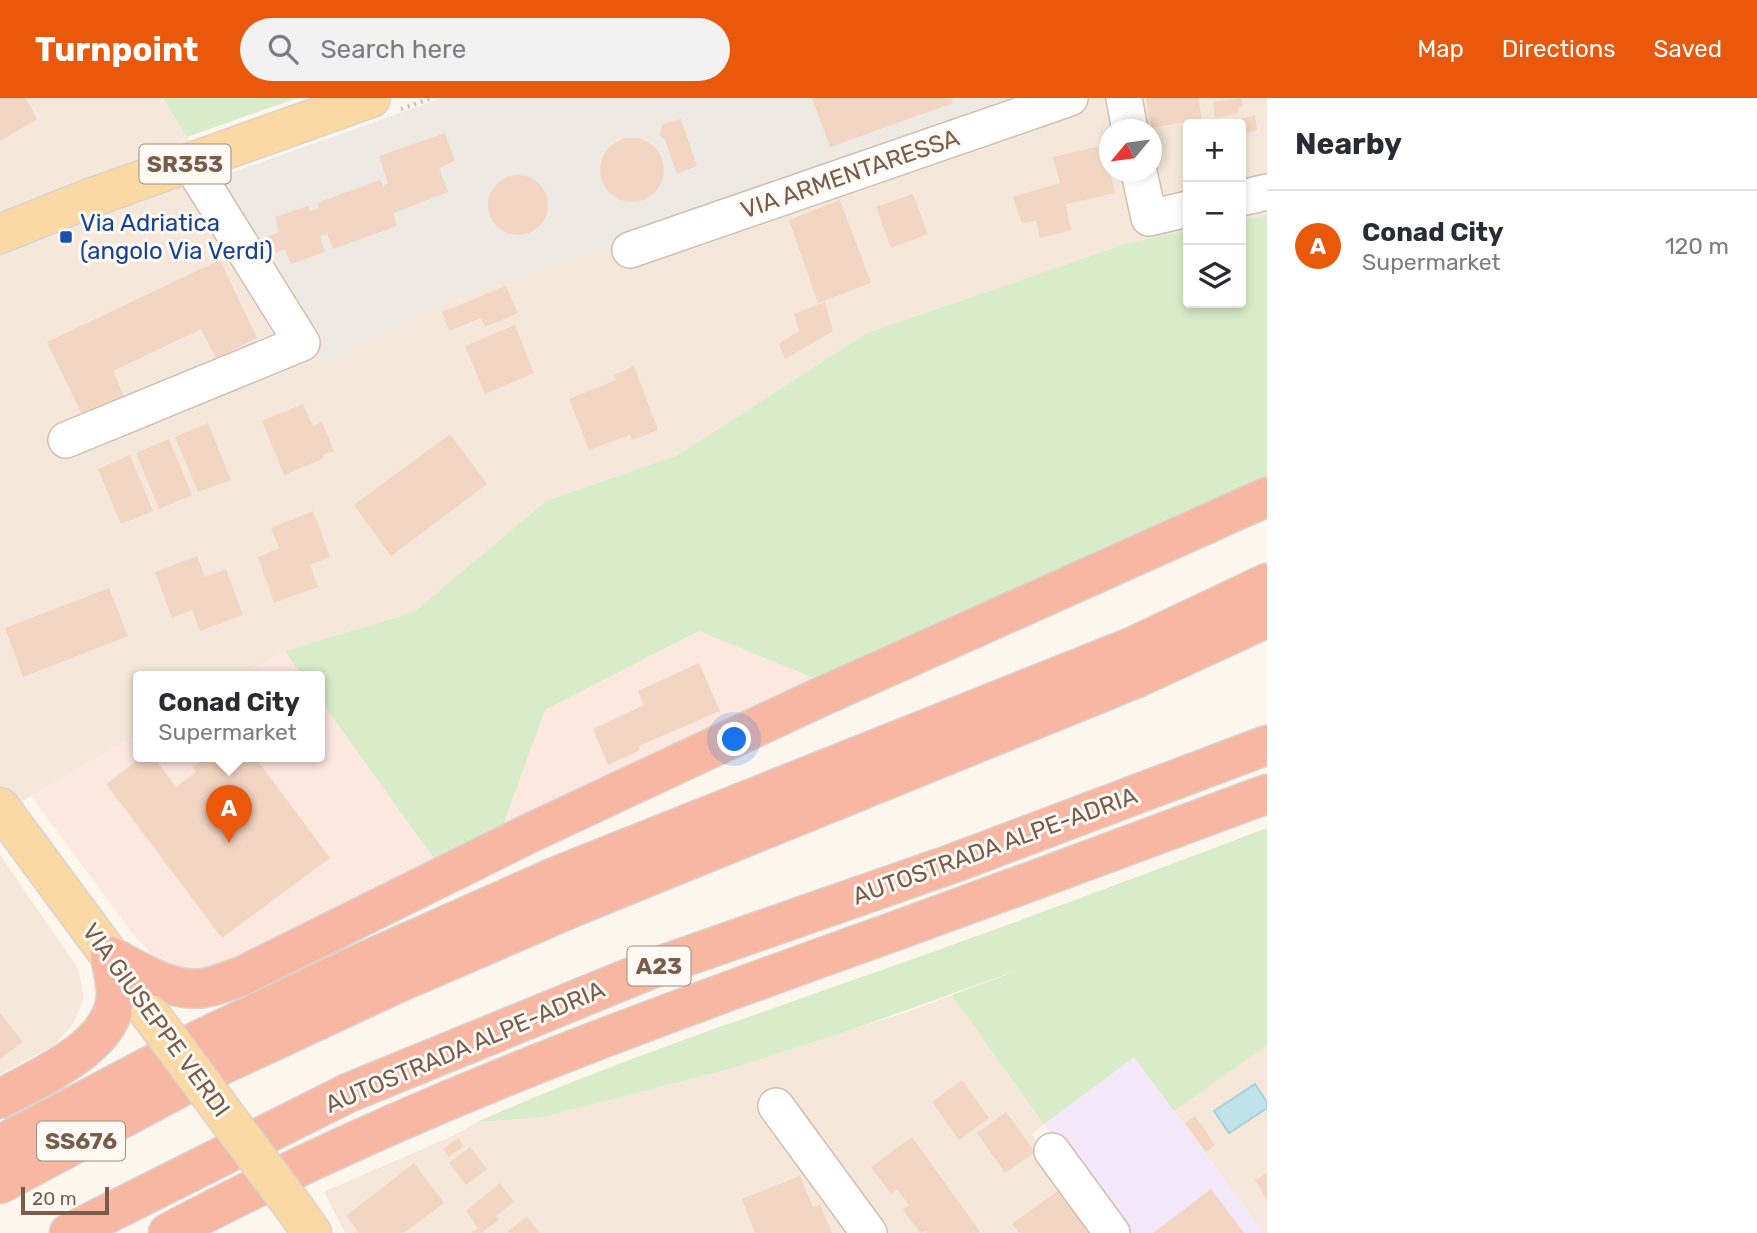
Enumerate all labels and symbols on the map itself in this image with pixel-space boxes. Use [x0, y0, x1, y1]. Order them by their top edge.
north arrow [1099, 119, 1162, 182]
street label: VIA ARMENTARESSA [737, 123, 963, 225]
road number: SR353 [140, 144, 230, 184]
place label: Via Adriatica (angolo Via Verdi) [80, 209, 273, 265]
marker: Via Adriatica (angolo Via Verdi) [58, 229, 74, 245]
your location [717, 722, 751, 756]
street label: AUTOSTRADA ALPE-ADRIA [849, 781, 1141, 911]
pin: A [206, 785, 252, 843]
street label: VIA GIUSEPPE VERDI [76, 918, 236, 1122]
road number: A23 [628, 946, 690, 986]
street label: AUTOSTRADA ALPE-ADRIA [321, 975, 609, 1119]
road number: SS676 [37, 1122, 125, 1160]
scale bar [21, 1184, 108, 1216]

